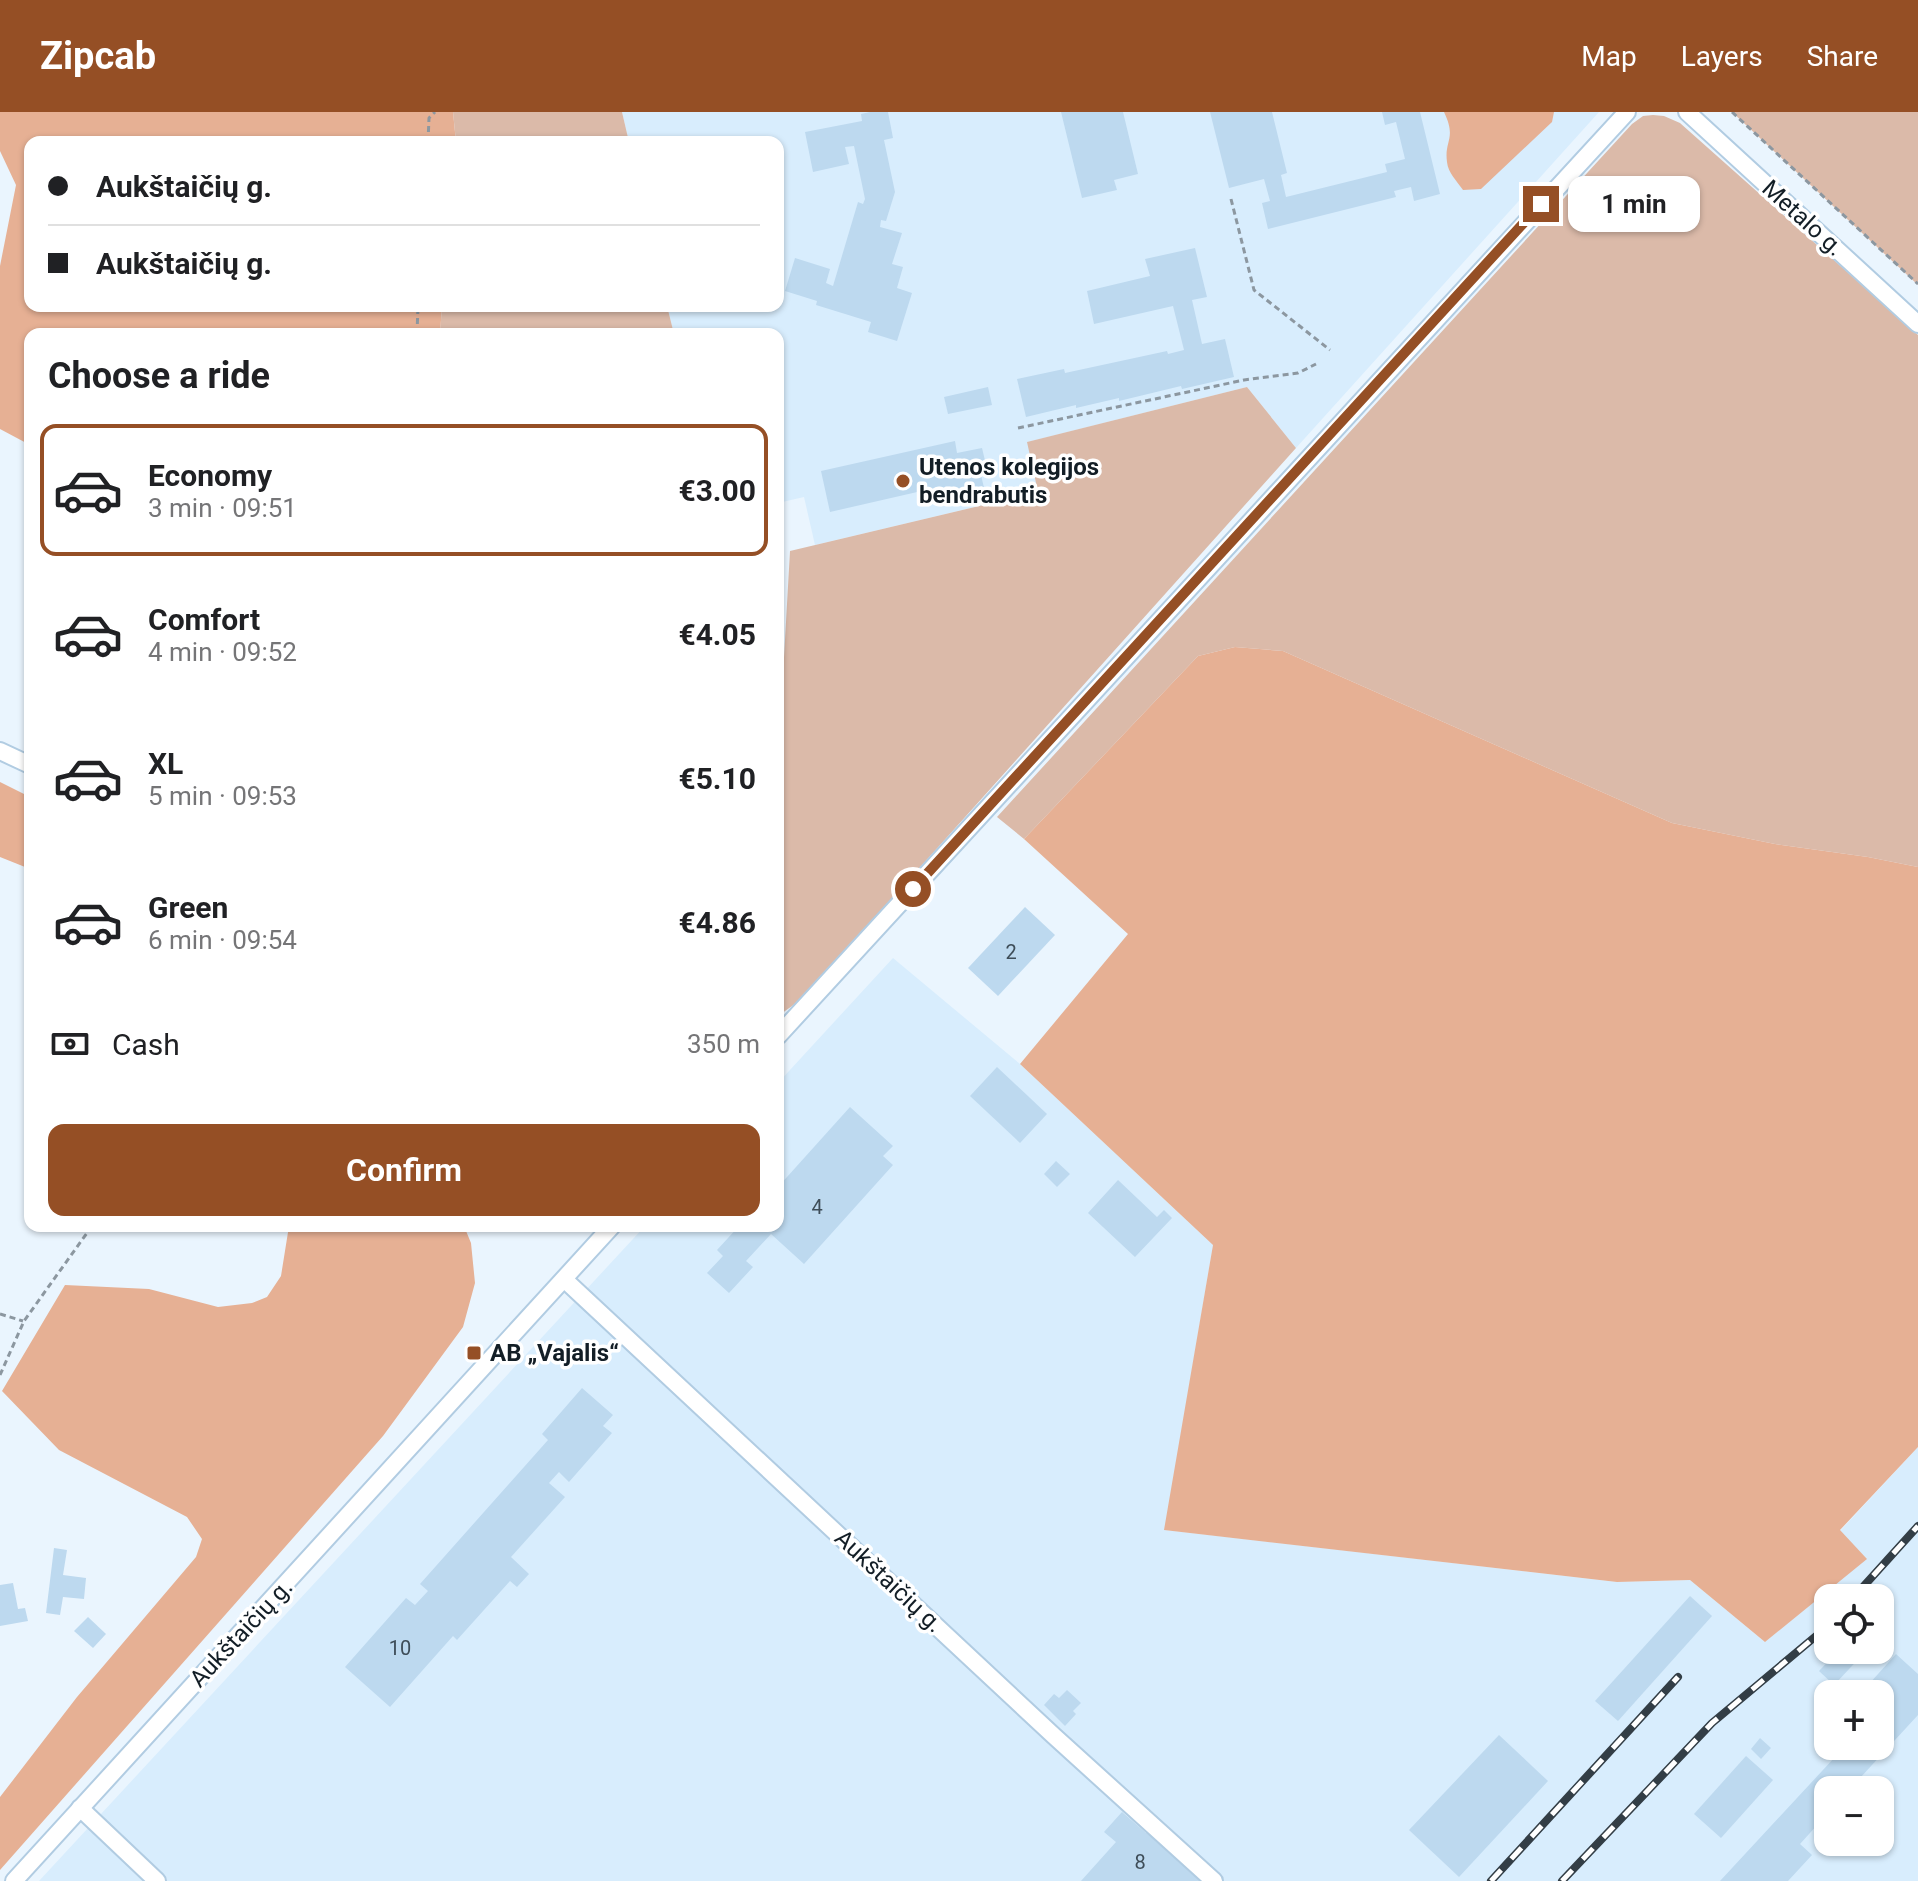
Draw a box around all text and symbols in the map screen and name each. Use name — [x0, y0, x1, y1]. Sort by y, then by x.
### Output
text: Zipcab — [40, 34, 156, 78]
text: Map — [1581, 40, 1637, 73]
text: Layers — [1681, 40, 1763, 73]
text: Share — [1807, 40, 1878, 73]
text: Aukštaičių g. — [96, 169, 272, 204]
street label: Metalo g. — [1757, 174, 1849, 262]
callout: 1 min — [1569, 176, 1701, 232]
route end — [1523, 186, 1559, 222]
text: 1 min — [1601, 189, 1667, 219]
text: Aukštaičių g. — [96, 246, 272, 281]
text: Choose a ride — [48, 355, 270, 397]
place label: Utenos kolegijos bendrabutis — [919, 453, 1099, 509]
icon: car — [52, 454, 124, 526]
text: Economy — [148, 458, 272, 493]
marker: Utenos kolegijos bendrabutis — [894, 472, 912, 490]
text: €3.00 — [678, 473, 756, 508]
text: 3 min · 09:51 — [148, 493, 297, 523]
icon: car — [52, 598, 124, 670]
text: Comfort — [148, 602, 260, 637]
text: €4.05 — [678, 617, 756, 652]
text: 4 min · 09:52 — [148, 637, 297, 667]
icon: car — [52, 742, 124, 814]
text: XL — [148, 746, 183, 781]
text: €5.10 — [678, 761, 756, 796]
text: 5 min · 09:53 — [148, 781, 297, 811]
route start — [895, 871, 931, 907]
icon: car — [52, 886, 124, 958]
text: Green — [148, 890, 228, 925]
text: €4.86 — [678, 905, 756, 940]
text: 6 min · 09:54 — [148, 925, 297, 955]
house number: 2 — [1005, 940, 1017, 964]
icon: cash — [48, 1022, 92, 1066]
text: Cash — [112, 1027, 180, 1062]
text: 350 m — [687, 1029, 760, 1059]
button: Confirm — [48, 1124, 760, 1216]
house number: 4 — [811, 1195, 823, 1219]
place label: AB „Vajalis“ — [490, 1339, 619, 1367]
marker: AB „Vajalis“ — [465, 1344, 483, 1362]
street label: Aukštaičių g. — [829, 1524, 949, 1638]
street label: Aukštaičių g. — [184, 1573, 298, 1693]
map controls — [1814, 1584, 1894, 1856]
button: locate — [1814, 1584, 1894, 1664]
house number: 10 — [389, 1636, 411, 1660]
button: + — [1814, 1680, 1894, 1760]
button: − — [1814, 1776, 1894, 1856]
house number: 8 — [1134, 1850, 1146, 1874]

